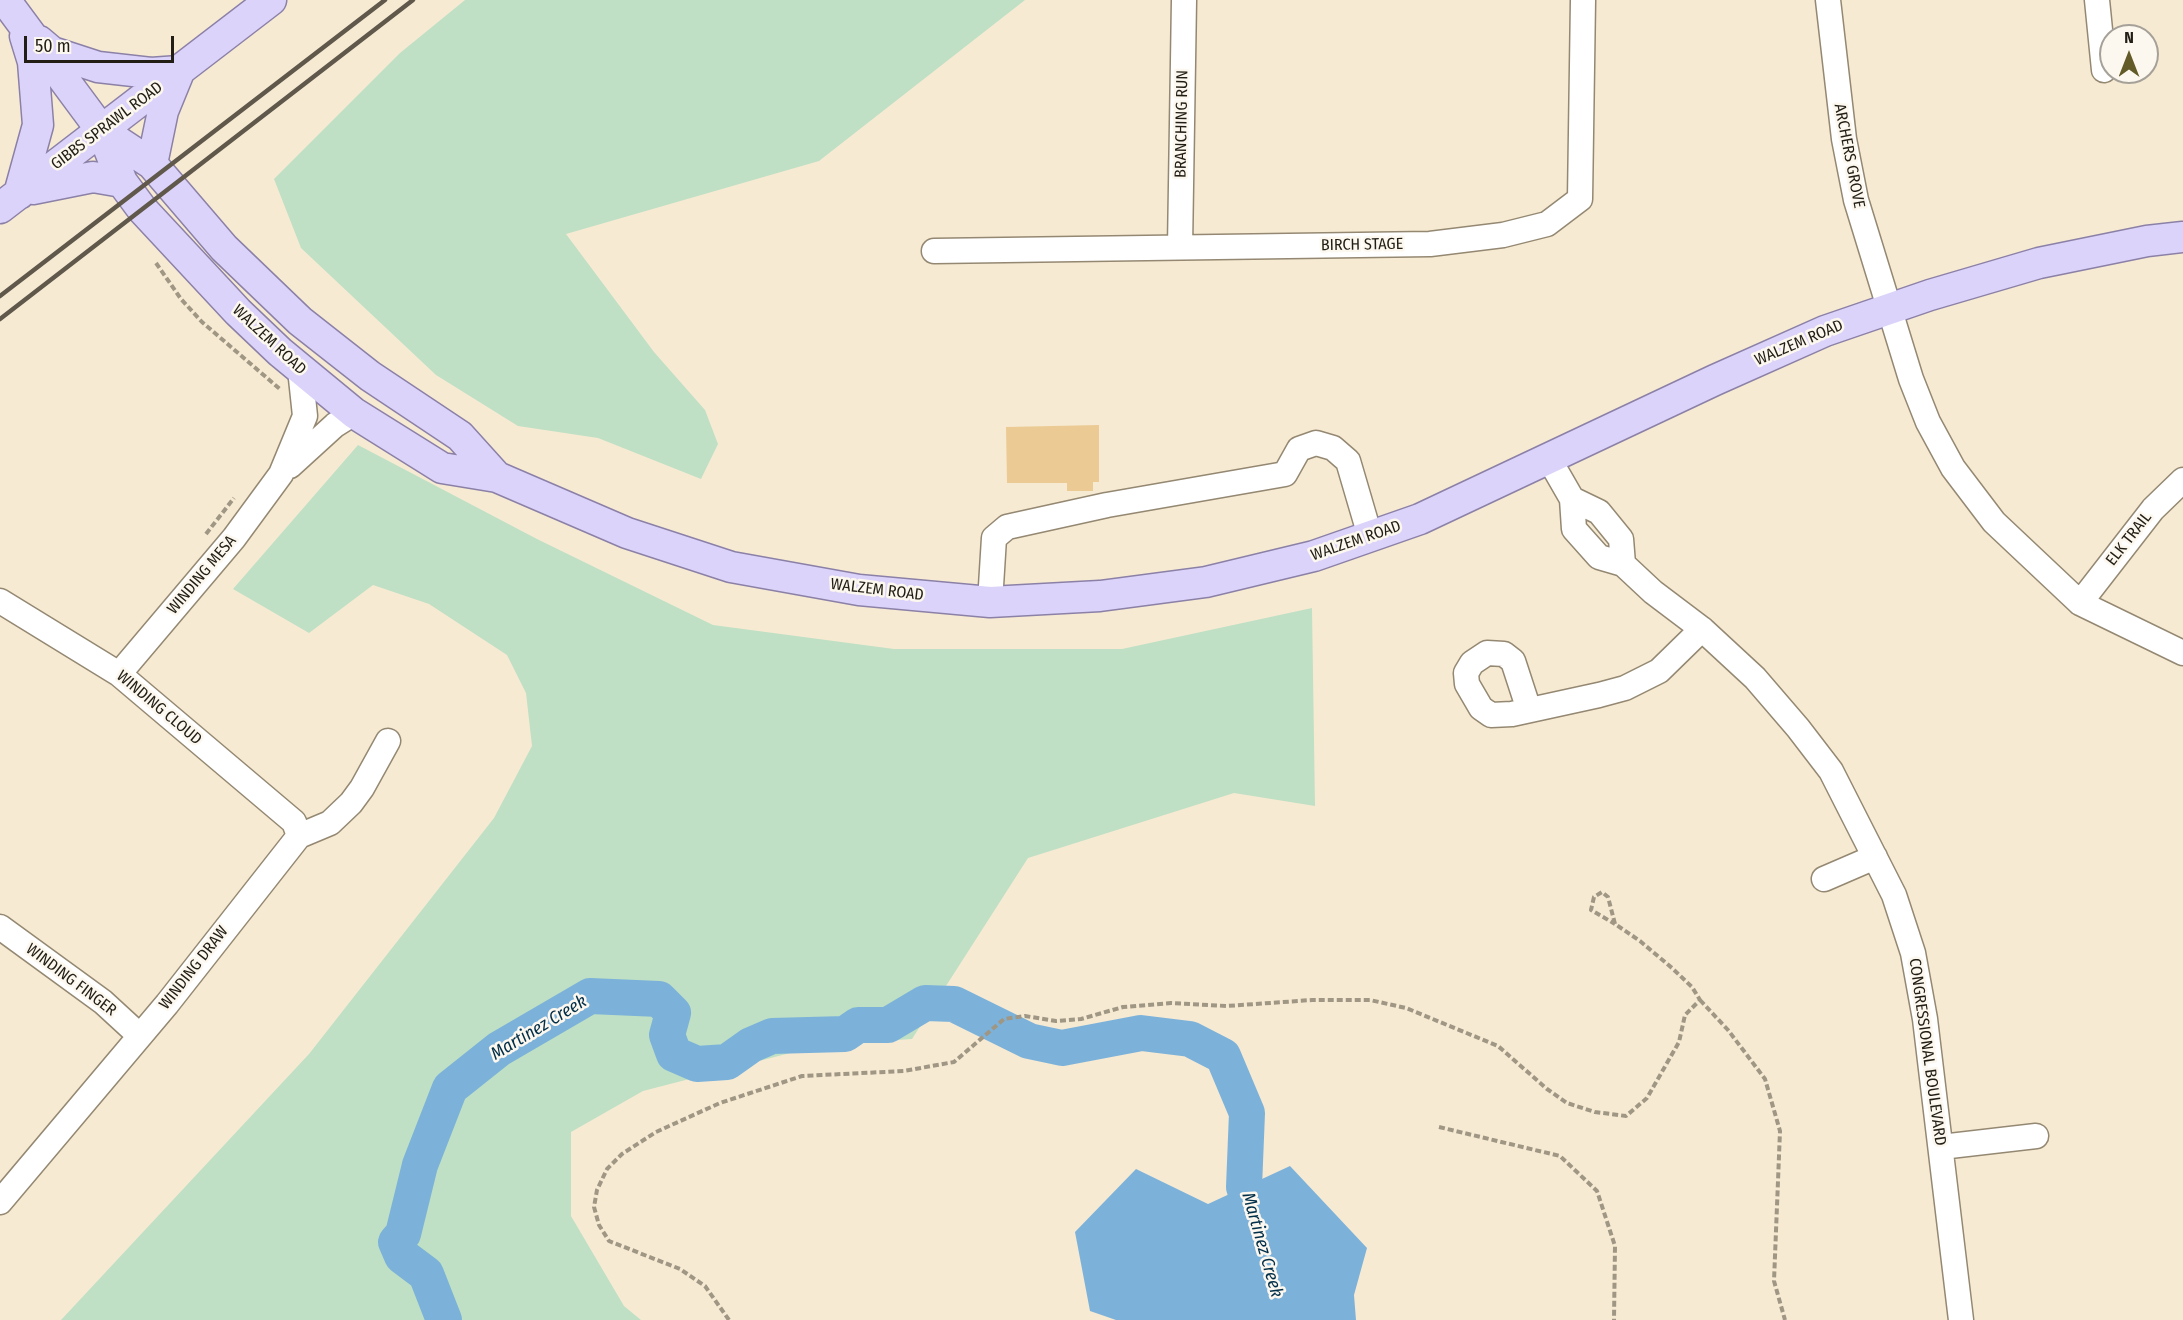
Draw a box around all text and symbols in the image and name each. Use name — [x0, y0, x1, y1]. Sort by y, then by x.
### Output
scale bar — [27, 24, 177, 62]
north arrow — [2099, 24, 2159, 84]
text: N — [2124, 28, 2134, 47]
text: 50 m — [35, 35, 71, 57]
street label: BRANCHING RUN — [1171, 70, 1193, 178]
street label: GIBBS SPRAWL ROAD — [47, 78, 167, 174]
street label: ARCHERS GROVE — [1829, 102, 1869, 210]
street label: BIRCH STAGE — [1321, 235, 1403, 255]
street label: WALZEM ROAD — [228, 301, 310, 379]
street label: WALZEM ROAD — [1752, 316, 1846, 370]
street label: ELK TRAIL — [2102, 508, 2156, 570]
street label: WALZEM ROAD — [1309, 517, 1403, 565]
street label: WINDING MESA — [163, 532, 241, 618]
street label: WALZEM ROAD — [829, 575, 925, 605]
street label: WINDING CLOUD — [113, 667, 205, 749]
street label: WINDING DRAW — [156, 923, 232, 1013]
street label: WINDING FINGER — [22, 940, 120, 1020]
street label: CONGRESSIONAL BOULEVARD — [1904, 957, 1950, 1147]
water label: Martinez Creek — [487, 991, 591, 1065]
water label: Martinez Creek — [1237, 1190, 1287, 1300]

